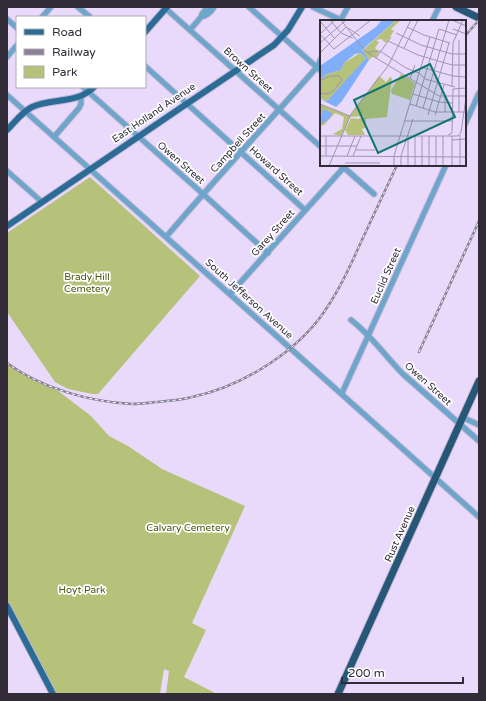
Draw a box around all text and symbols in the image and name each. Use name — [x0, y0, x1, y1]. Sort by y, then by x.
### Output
legend — [16, 16, 146, 88]
inset map — [320, 20, 466, 166]
text: Road — [52, 25, 82, 39]
text: Railway — [52, 45, 96, 59]
street label: Brown Street — [221, 45, 275, 95]
text: Park — [52, 65, 78, 79]
street label: East Holland Avenue — [110, 80, 198, 145]
street label: Campbell Street — [208, 111, 268, 175]
street label: Owen Street — [155, 139, 207, 187]
street label: Howard Street — [247, 144, 305, 198]
street label: Garey Street — [249, 207, 297, 259]
street label: Euclid Street — [368, 246, 404, 306]
street label: South Jefferson Avenue — [203, 257, 295, 342]
park label: Brady Hill Cemetery — [64, 271, 111, 295]
street label: Owen Street — [402, 360, 454, 408]
street label: Rust Avenue — [382, 504, 418, 564]
park label: Calvary Cemetery — [146, 522, 230, 534]
park label: Hoyt Park — [59, 584, 106, 596]
scale bar — [342, 659, 463, 685]
text: 200 m — [348, 666, 385, 680]

